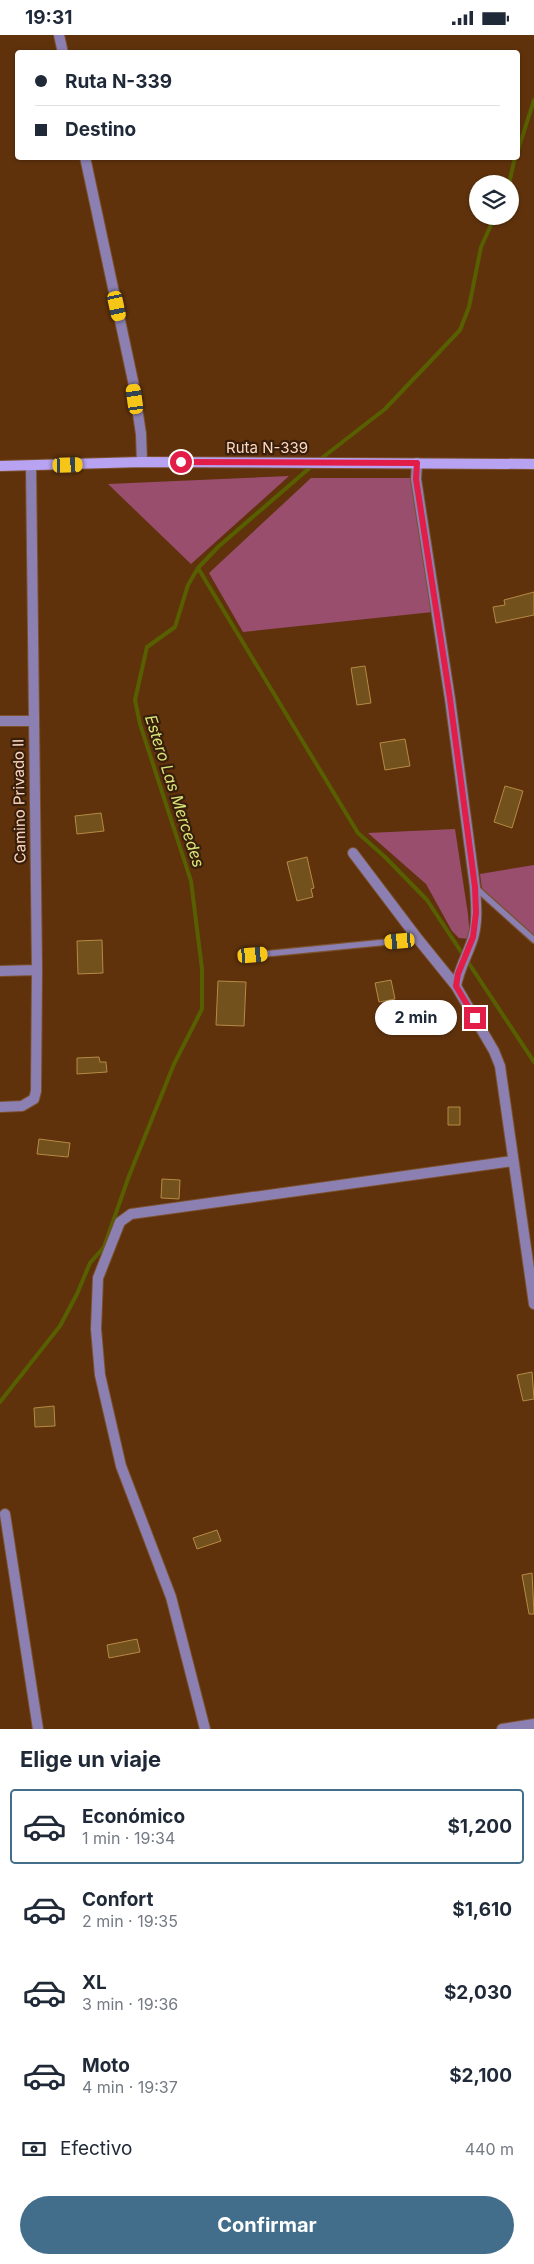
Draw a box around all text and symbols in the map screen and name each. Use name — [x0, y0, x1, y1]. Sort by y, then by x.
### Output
text: 19:31 — [25, 6, 72, 29]
text: Ruta N-339 — [65, 70, 172, 93]
text: Destino — [65, 118, 136, 141]
map controls — [469, 175, 519, 225]
button: layers — [469, 175, 519, 225]
car — [106, 290, 127, 322]
car — [125, 383, 144, 415]
street label: Ruta N-339 — [226, 438, 308, 457]
route start — [170, 451, 192, 473]
car — [52, 457, 83, 473]
water label: Estero Las Mercedes — [141, 712, 209, 870]
street label: Camino Privado II — [8, 739, 30, 863]
car — [384, 932, 415, 950]
car — [237, 946, 268, 964]
callout: 2 min — [375, 1001, 458, 1035]
text: 2 min — [395, 1007, 437, 1027]
route end — [464, 1007, 486, 1029]
text: Elige un viaje — [20, 1746, 161, 1772]
icon: car — [22, 1804, 67, 1849]
text: Económico — [82, 1805, 185, 1828]
text: $1,200 — [447, 1815, 512, 1838]
text: 1 min · 19:34 — [82, 1828, 175, 1848]
icon: car — [22, 1887, 67, 1932]
text: Confort — [82, 1888, 153, 1911]
text: $1,610 — [452, 1898, 512, 1921]
text: 2 min · 19:35 — [82, 1911, 178, 1931]
icon: car — [22, 1970, 67, 2015]
text: XL — [82, 1971, 107, 1994]
text: $2,030 — [444, 1981, 512, 2004]
text: 3 min · 19:36 — [82, 1994, 178, 2014]
icon: car — [22, 2053, 67, 2098]
text: Moto — [82, 2054, 130, 2077]
text: $2,100 — [449, 2064, 512, 2087]
text: 4 min · 19:37 — [82, 2077, 178, 2097]
icon: cash — [20, 2135, 48, 2163]
text: Efectivo — [60, 2137, 132, 2160]
text: 440 m — [465, 2139, 514, 2159]
button: Confirmar — [20, 2196, 514, 2254]

